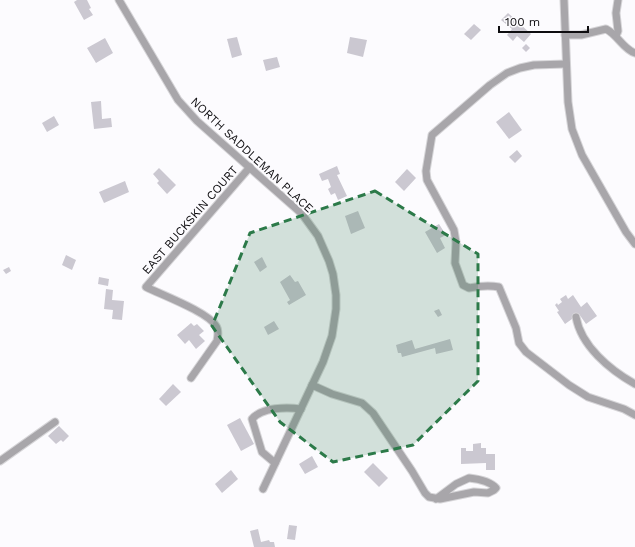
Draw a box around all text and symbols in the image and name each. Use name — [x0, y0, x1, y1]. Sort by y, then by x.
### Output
scale bar — [499, 8, 588, 34]
text: 100 m — [505, 15, 540, 29]
street label: NORTH SADDLEMAN PLACE — [188, 94, 316, 216]
street label: EAST BUCKSKIN COURT — [139, 163, 241, 277]

